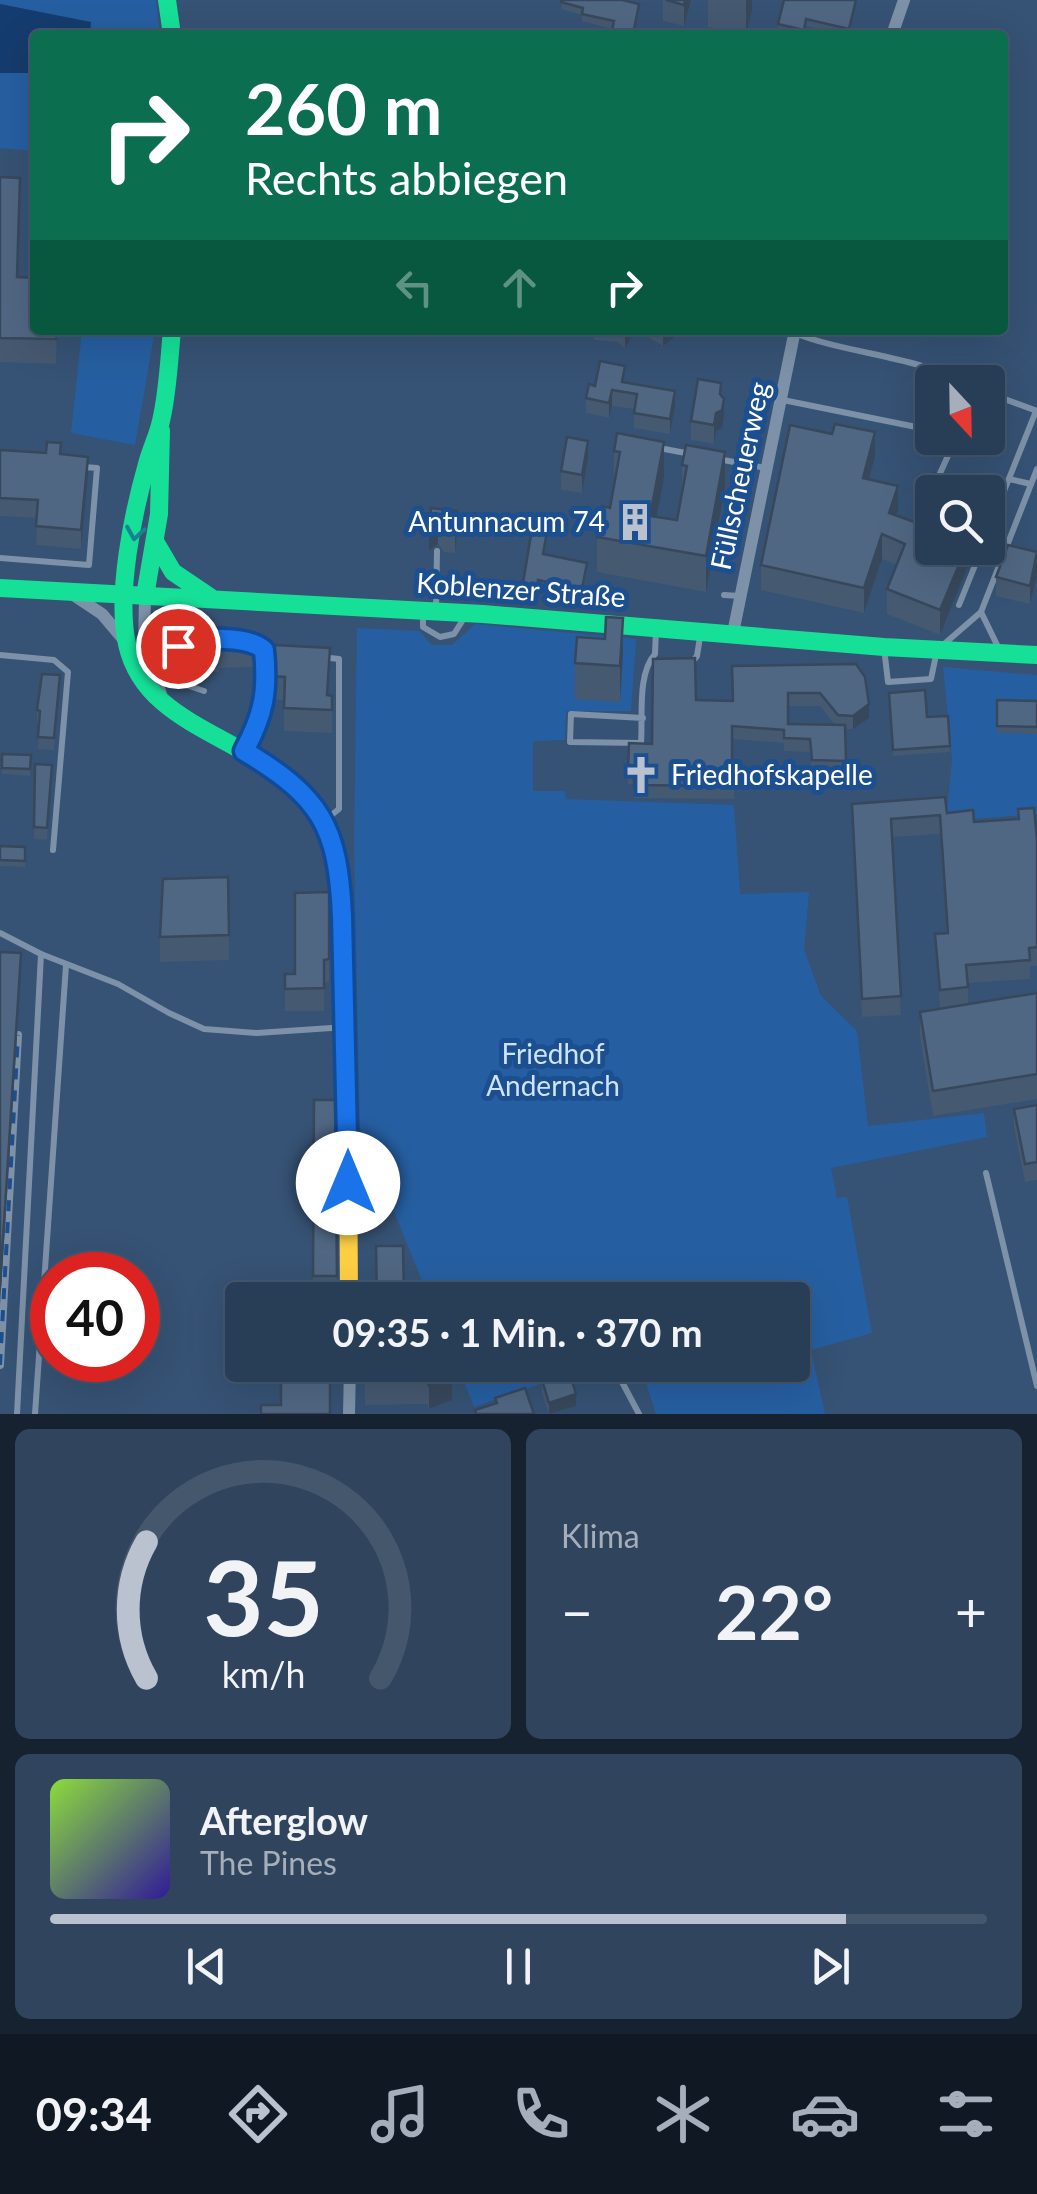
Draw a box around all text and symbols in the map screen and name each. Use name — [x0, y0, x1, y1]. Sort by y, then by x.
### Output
text: 260 m — [245, 66, 442, 150]
icon: right — [80, 70, 210, 200]
text: Rechts abbiegen — [245, 151, 568, 205]
icon: left — [387, 260, 442, 315]
icon: ahead — [492, 260, 547, 315]
icon: right — [597, 260, 652, 315]
north arrow — [915, 365, 1005, 455]
map controls — [915, 365, 1005, 565]
street label: Füllscheuerweg — [703, 379, 776, 573]
button: search — [915, 475, 1005, 565]
building icon: Antunnacum 74 — [614, 501, 656, 543]
place label: Antunnacum 74 — [408, 504, 605, 538]
one-way arrow — [125, 525, 146, 542]
street label: Koblenzer Straße — [415, 565, 627, 613]
pin — [136, 604, 221, 689]
icon: arrive — [151, 619, 206, 674]
church icon: Friedhofskapelle — [620, 754, 662, 796]
place label: Friedhofskapelle — [671, 757, 873, 791]
park label: Friedhof Andernach — [486, 1036, 620, 1102]
position arrow — [296, 1131, 400, 1235]
speed limit sign: 40 — [30, 1252, 160, 1382]
text: 09:35 · 1 Min. · 370 m — [333, 1309, 702, 1355]
text: Klima — [561, 1516, 640, 1555]
text: 35 — [203, 1533, 323, 1658]
text: 22° — [715, 1566, 833, 1656]
text: − — [561, 1578, 593, 1644]
text: + — [955, 1578, 987, 1644]
text: km/h — [221, 1653, 305, 1696]
text: Afterglow — [200, 1797, 368, 1843]
text: The Pines — [200, 1843, 337, 1882]
icon: previous — [179, 1939, 234, 1994]
icon: pause — [491, 1939, 546, 1994]
icon: next — [803, 1939, 858, 1994]
icon: directions — [223, 2079, 293, 2149]
icon: music — [365, 2079, 435, 2149]
icon: phone — [506, 2079, 576, 2149]
icon: climate — [648, 2079, 718, 2149]
icon: car — [790, 2079, 860, 2149]
icon: filters — [931, 2079, 1001, 2149]
text: 09:34 — [36, 2087, 152, 2141]

